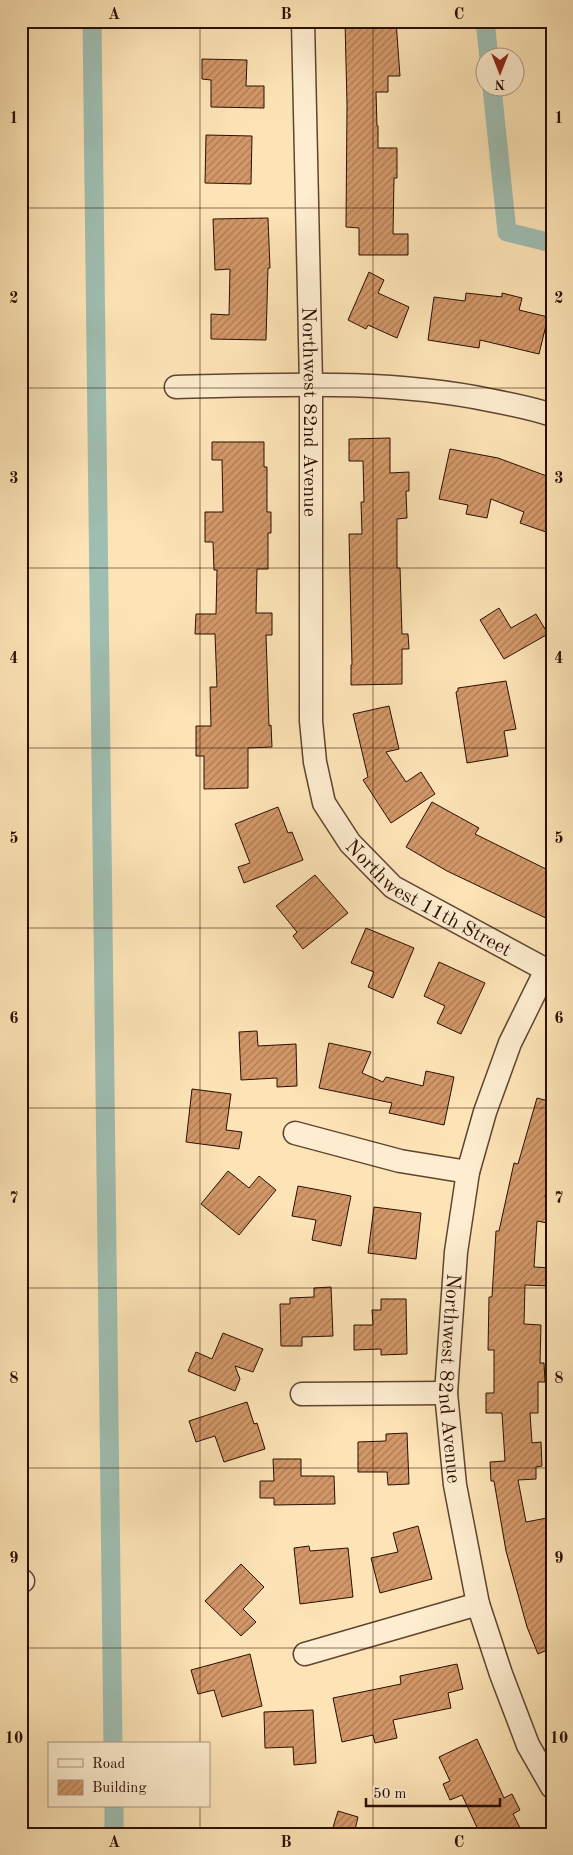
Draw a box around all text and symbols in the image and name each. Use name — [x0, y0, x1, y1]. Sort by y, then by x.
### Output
text: A — [108, 7, 120, 23]
text: B — [280, 7, 292, 23]
text: C — [454, 7, 464, 23]
north arrow — [476, 48, 526, 98]
text: N — [494, 77, 505, 91]
text: 1 — [9, 111, 19, 127]
text: 1 — [554, 111, 564, 127]
text: 2 — [9, 291, 19, 307]
text: 2 — [554, 291, 564, 307]
street label: Northwest 82nd Avenue — [297, 307, 319, 517]
text: 3 — [9, 471, 19, 487]
text: 3 — [554, 471, 564, 487]
text: 4 — [9, 651, 19, 667]
text: 4 — [554, 651, 564, 667]
text: 5 — [9, 831, 19, 847]
text: 5 — [554, 831, 564, 847]
street label: Northwest 11th Street — [341, 837, 514, 961]
text: 6 — [9, 1011, 19, 1027]
text: 6 — [554, 1011, 564, 1027]
text: 7 — [9, 1191, 19, 1207]
text: 7 — [554, 1191, 564, 1207]
street label: Northwest 82nd Avenue — [434, 1273, 463, 1484]
text: 8 — [9, 1371, 19, 1387]
text: 8 — [554, 1371, 564, 1387]
text: 9 — [9, 1551, 19, 1567]
text: 9 — [554, 1551, 564, 1567]
text: 10 — [5, 1731, 23, 1747]
text: 10 — [550, 1731, 568, 1747]
legend — [48, 1742, 210, 1808]
text: Road — [92, 1757, 126, 1772]
scale bar — [366, 1775, 499, 1807]
text: Building — [92, 1781, 147, 1796]
text: 50 m — [373, 1787, 407, 1802]
text: A — [108, 1835, 120, 1851]
text: B — [280, 1835, 292, 1851]
text: C — [454, 1835, 464, 1851]

